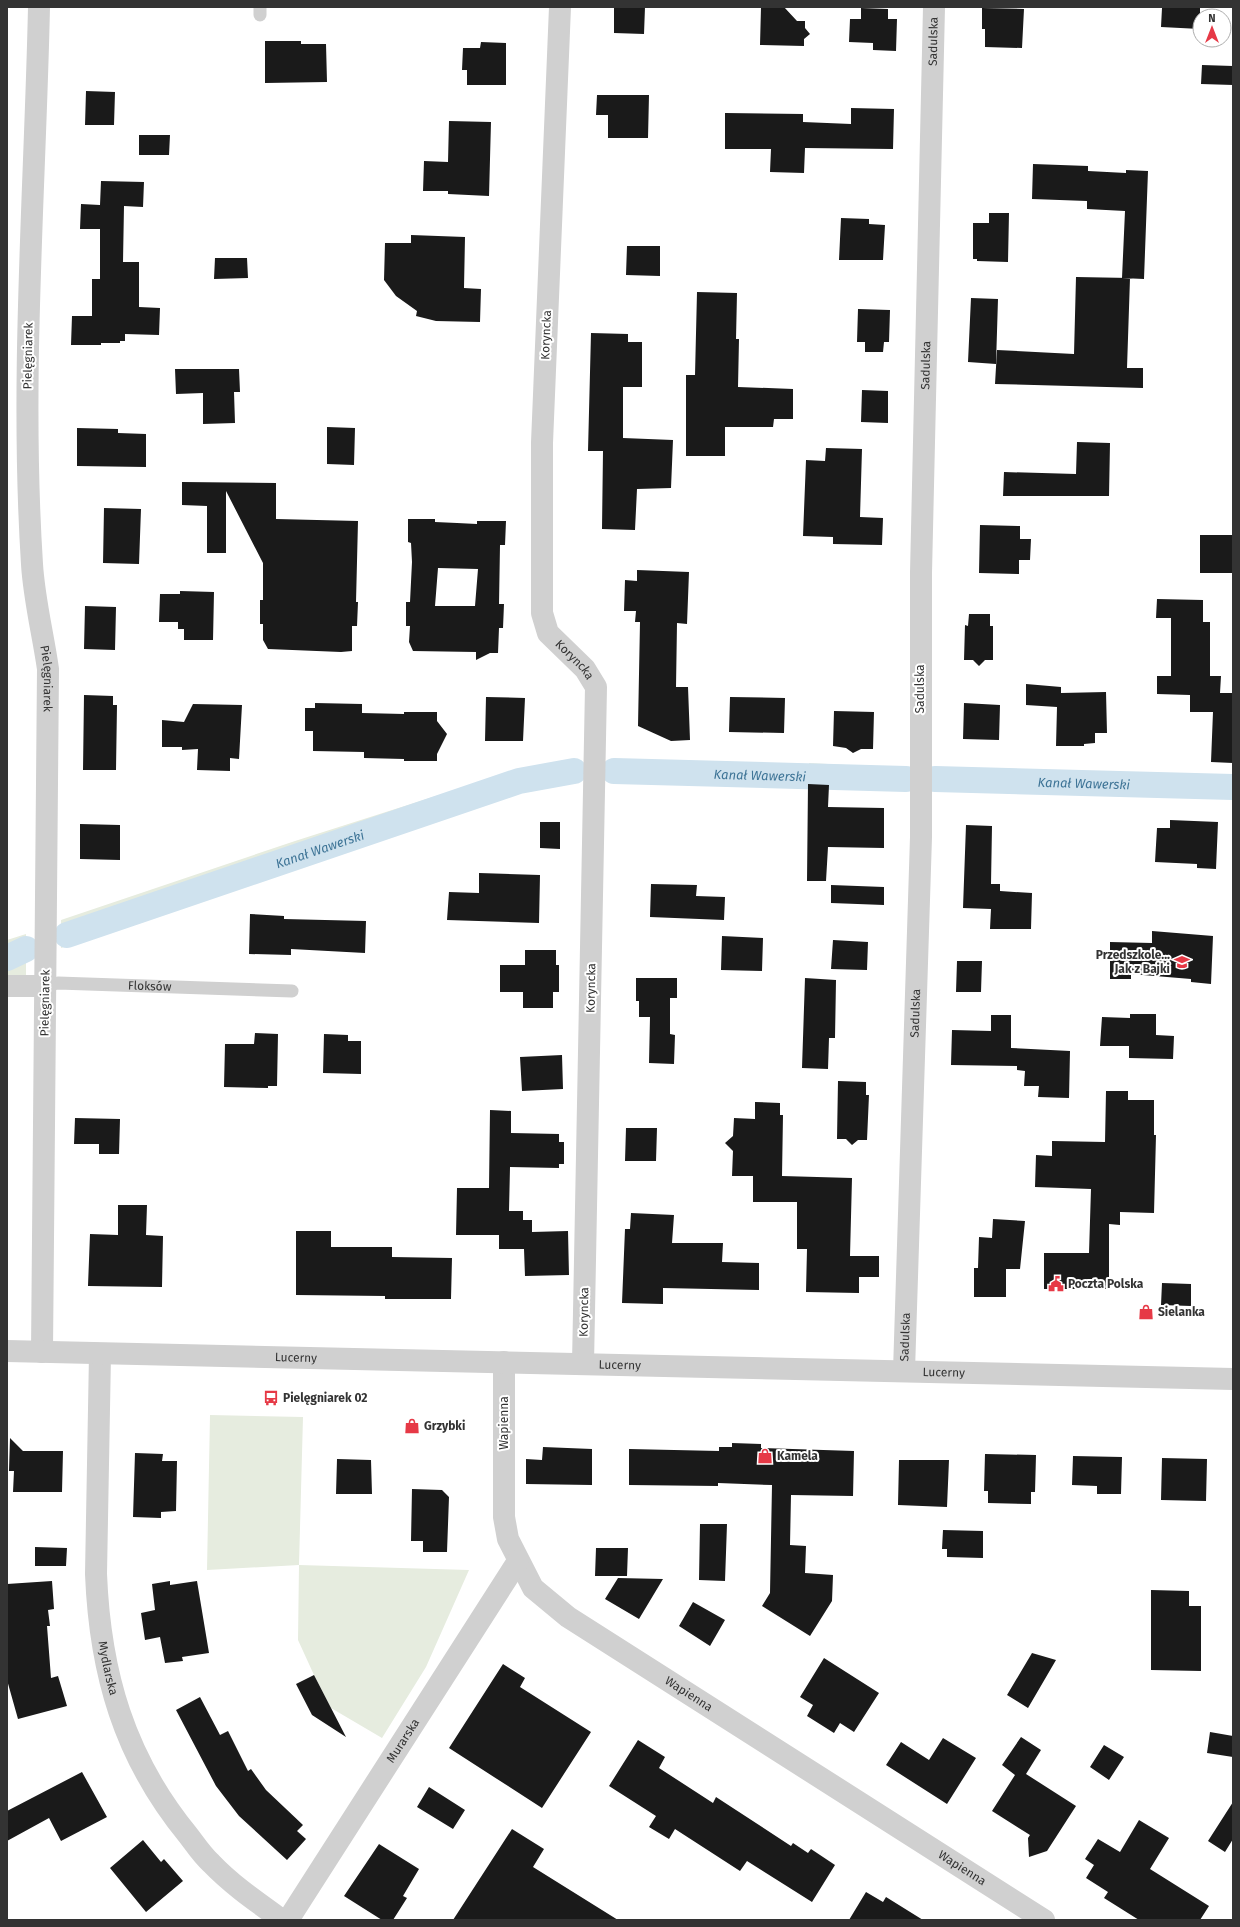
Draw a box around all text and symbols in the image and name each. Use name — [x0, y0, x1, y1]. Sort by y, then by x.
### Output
north arrow — [1192, 8, 1232, 48]
text: N — [1208, 12, 1216, 25]
street label: Sadulska — [926, 17, 941, 66]
street label: Koryncka — [538, 310, 554, 360]
street label: Pielęgniarek — [20, 322, 36, 390]
street label: Sadulska — [918, 341, 933, 390]
street label: Koryncka — [552, 637, 597, 682]
street label: Pielęgniarek — [37, 644, 55, 713]
street label: Sadulska — [913, 665, 927, 713]
water label: Kanał Wawerski — [714, 766, 807, 784]
water label: Kanał Wawerski — [1038, 774, 1131, 792]
water label: Kanał Wawerski — [274, 827, 366, 871]
place label: Przedszkole... Jak z Bajki — [1096, 948, 1170, 976]
school or university icon: Przedszkole... Jak z Bajki — [1173, 953, 1191, 971]
street label: Koryncka — [584, 963, 598, 1013]
street label: Pielęgniarek — [37, 969, 53, 1037]
street label: Floksów — [128, 978, 172, 994]
street label: Sadulska — [908, 989, 923, 1038]
public building icon: Poczta Polska — [1047, 1275, 1065, 1293]
place label: Poczta Polska — [1068, 1277, 1144, 1291]
street label: Koryncka — [577, 1287, 591, 1337]
shop icon: Sielanka — [1137, 1303, 1155, 1321]
place label: Sielanka — [1158, 1305, 1205, 1319]
street label: Sadulska — [897, 1312, 913, 1362]
street label: Lucerny — [275, 1350, 317, 1365]
street label: Lucerny — [599, 1358, 641, 1372]
street label: Lucerny — [922, 1365, 965, 1380]
bus stop icon: Pielęgniarek 02 — [262, 1389, 280, 1407]
place label: Pielęgniarek 02 — [283, 1391, 367, 1405]
street label: Wapienna — [497, 1396, 511, 1450]
shop icon: Grzybki — [403, 1417, 421, 1435]
place label: Grzybki — [424, 1419, 465, 1433]
shop icon: Kamela — [756, 1447, 774, 1465]
place label: Kamela — [777, 1449, 818, 1463]
street label: Mydlarska — [95, 1640, 121, 1697]
street label: Wapienna — [662, 1674, 715, 1714]
street label: Murarska — [384, 1716, 422, 1765]
street label: Wapienna — [936, 1848, 989, 1888]

